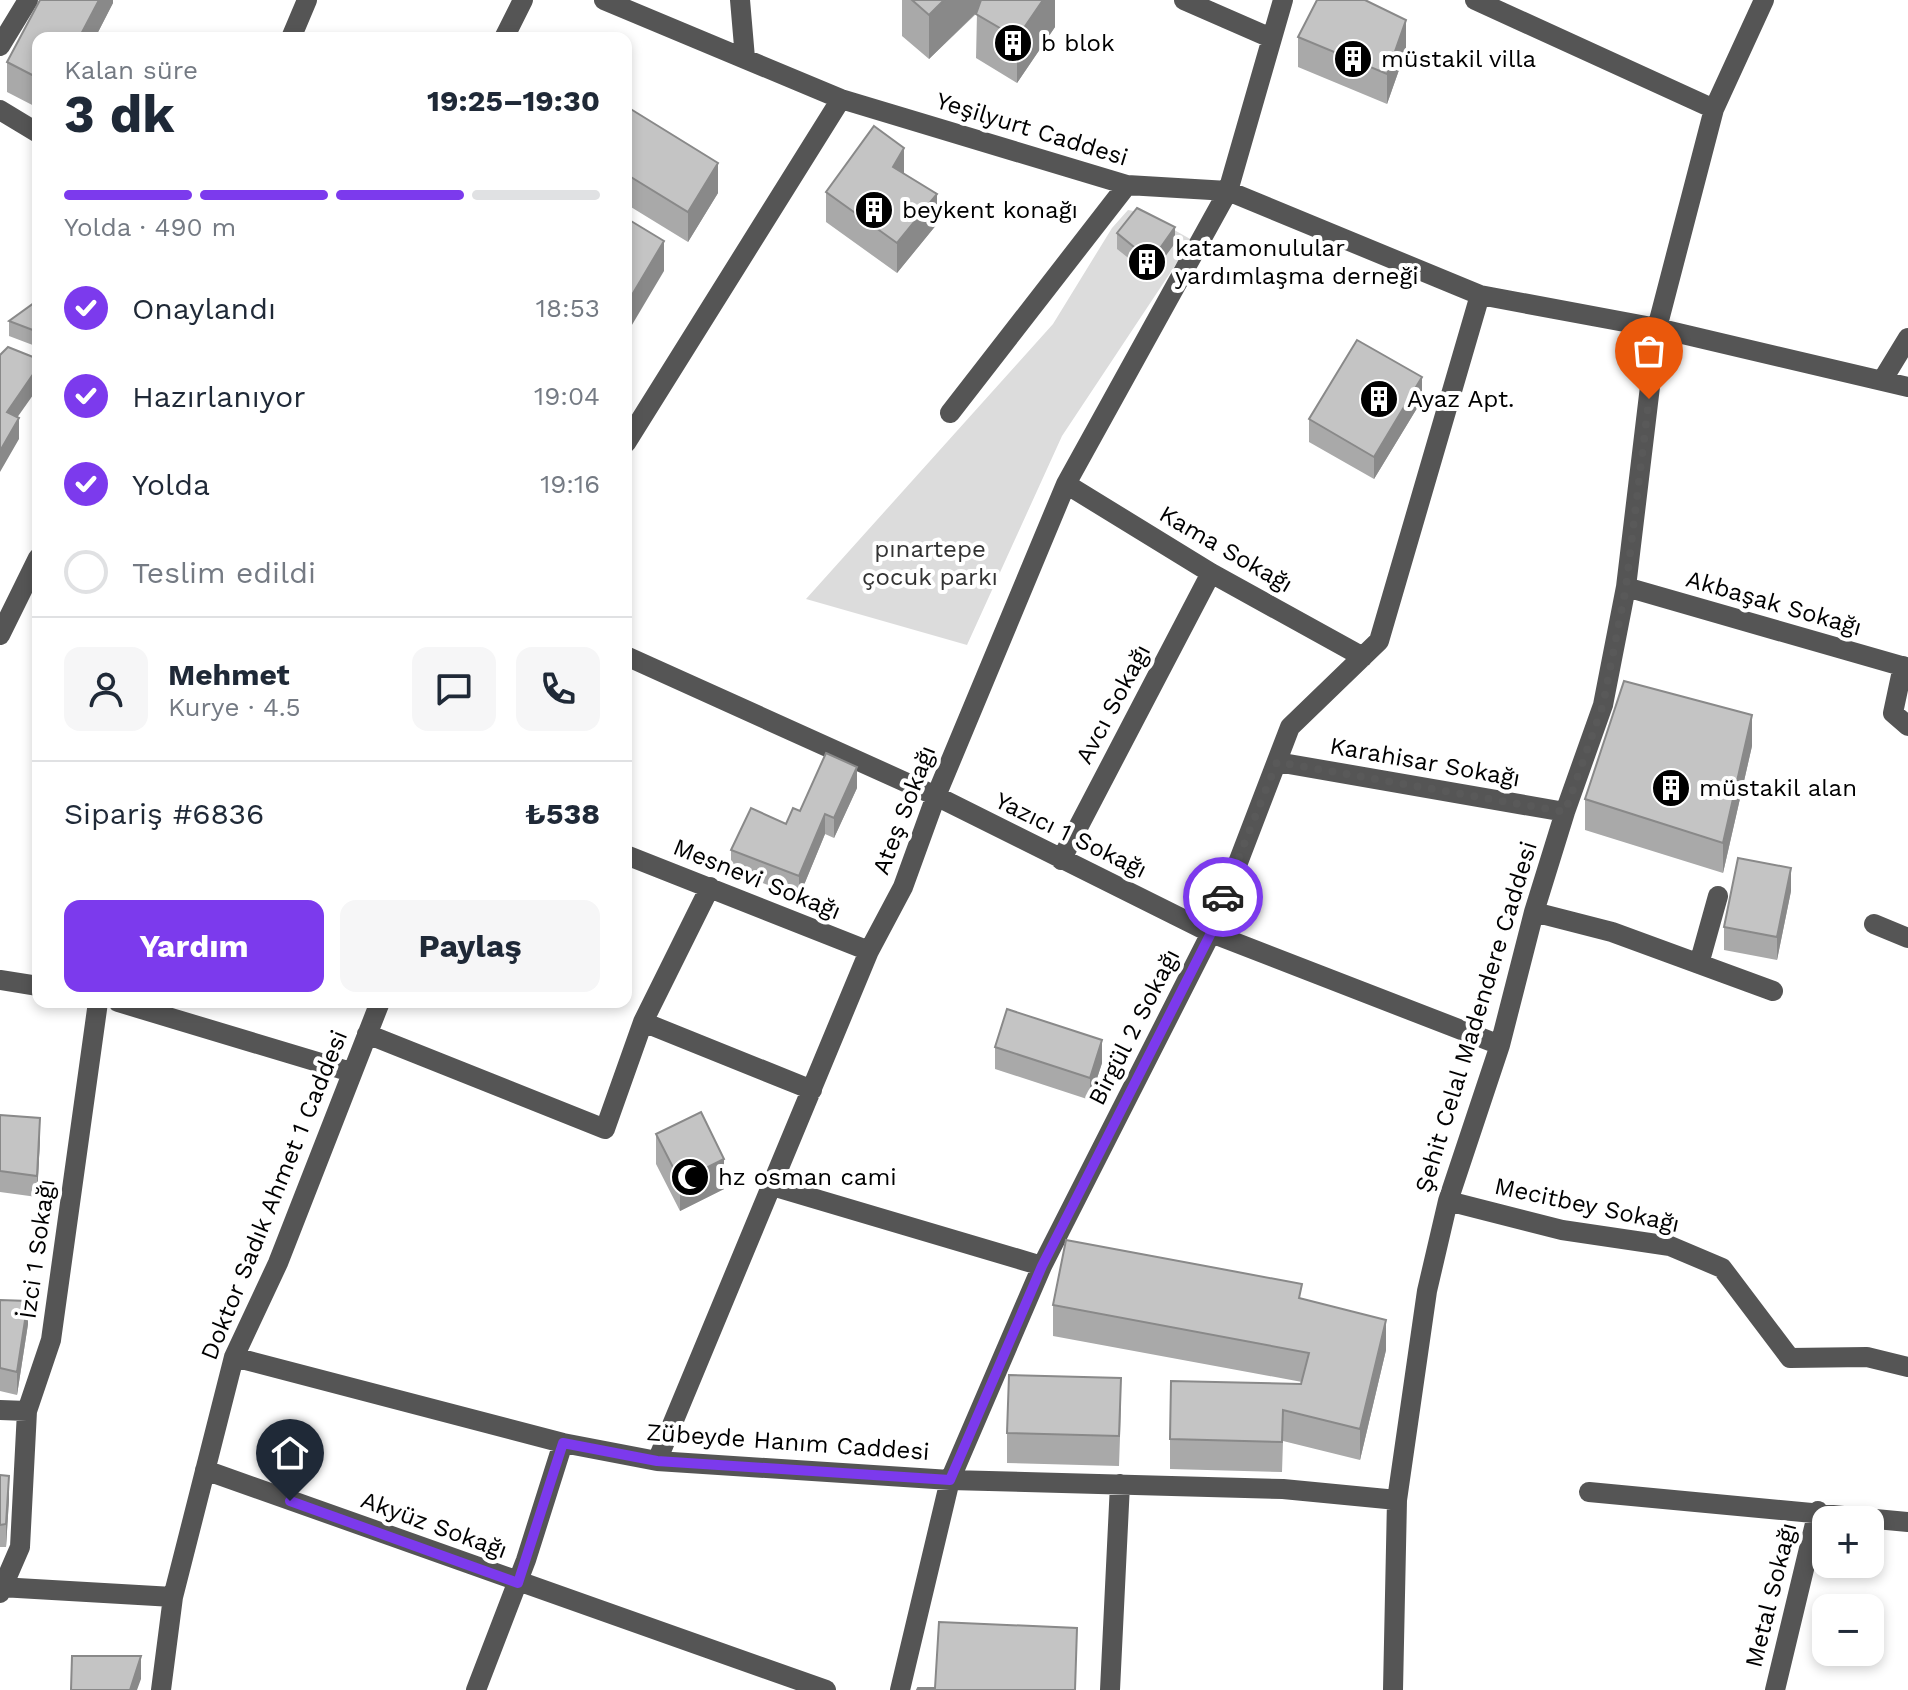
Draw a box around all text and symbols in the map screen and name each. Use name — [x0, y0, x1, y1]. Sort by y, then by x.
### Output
building icon: b blok — [992, 22, 1034, 64]
place label: b blok — [1041, 29, 1115, 57]
building icon: müstakil villa — [1332, 38, 1374, 80]
place label: müstakil villa — [1381, 45, 1536, 73]
text: Kalan süre — [64, 55, 198, 85]
text: 19:25–19:30 — [427, 83, 600, 118]
text: 3 dk — [64, 84, 175, 145]
street label: Yeşilyurt Caddesi — [933, 86, 1131, 172]
building icon: beykent konağı — [853, 189, 895, 231]
place label: beykent konağı — [902, 196, 1078, 224]
text: Yolda · 490 m — [64, 212, 236, 242]
place label: katamonulular yardımlaşma derneği — [1175, 234, 1419, 290]
building icon: katamonulular yardımlaşma derneği — [1126, 241, 1168, 283]
icon: check — [64, 286, 108, 330]
text: Onaylandı — [132, 291, 276, 326]
text: 18:53 — [536, 293, 600, 323]
pin — [1615, 317, 1683, 399]
icon: bag — [1627, 329, 1671, 373]
icon: check — [64, 374, 108, 418]
building icon: Ayaz Apt. — [1358, 378, 1400, 420]
text: Hazırlanıyor — [132, 379, 306, 414]
text: 19:04 — [534, 381, 600, 411]
place label: Ayaz Apt. — [1407, 385, 1515, 413]
icon: check — [64, 462, 108, 506]
text: Yolda — [132, 467, 210, 502]
text: 19:16 — [540, 469, 600, 499]
street label: Kama Sokağı — [1154, 500, 1298, 598]
park label: pınartepe çocuk parkı — [862, 535, 998, 591]
text: Teslim edildi — [132, 555, 316, 590]
street label: Akbaşak Sokağı — [1683, 565, 1865, 641]
street label: Avcı Sokağı — [1070, 639, 1156, 769]
button: person — [64, 647, 148, 731]
button: chat — [412, 647, 496, 731]
button: phone — [516, 647, 600, 731]
text: Mehmet — [168, 657, 290, 692]
text: Kurye · 4.5 — [168, 692, 301, 722]
street label: Karahisar Sokağı — [1328, 731, 1522, 793]
street label: Ateş Sokağı — [867, 742, 941, 878]
building icon: müstakil alan — [1650, 767, 1692, 809]
place label: müstakil alan — [1699, 774, 1857, 802]
street label: Yazıcı 1 Sokağı — [991, 786, 1151, 884]
text: Sipariş #6836 — [64, 796, 264, 831]
text: ₺538 — [525, 796, 600, 831]
street label: Mesnevi Sokağı — [669, 833, 845, 925]
street label: Şehit Celal Madendere Caddesi — [1409, 838, 1543, 1196]
courier — [1183, 857, 1263, 937]
icon: car — [1201, 875, 1245, 919]
button: Yardım — [64, 900, 324, 992]
button: Paylaş — [340, 900, 600, 992]
street label: Birgül 2 Sokağı — [1083, 944, 1185, 1110]
street label: Doktor Sadık Ahmet 1 Caddesi — [195, 1026, 353, 1364]
mosque icon: hz osman cami — [669, 1156, 711, 1198]
place label: hz osman cami — [718, 1163, 897, 1191]
street label: Mecitbey Sokağı — [1492, 1172, 1682, 1238]
street label: İzci 1 Sokağı — [13, 1177, 61, 1321]
street label: Zübeyde Hanım Caddesi — [646, 1418, 930, 1466]
pin — [256, 1419, 324, 1501]
icon: home — [268, 1431, 312, 1475]
street label: Akyüz Sokağı — [357, 1486, 511, 1564]
map controls — [1812, 1506, 1884, 1666]
button: + — [1812, 1506, 1884, 1578]
street label: Metal Sokağı — [1740, 1520, 1802, 1670]
button: − — [1812, 1594, 1884, 1666]

